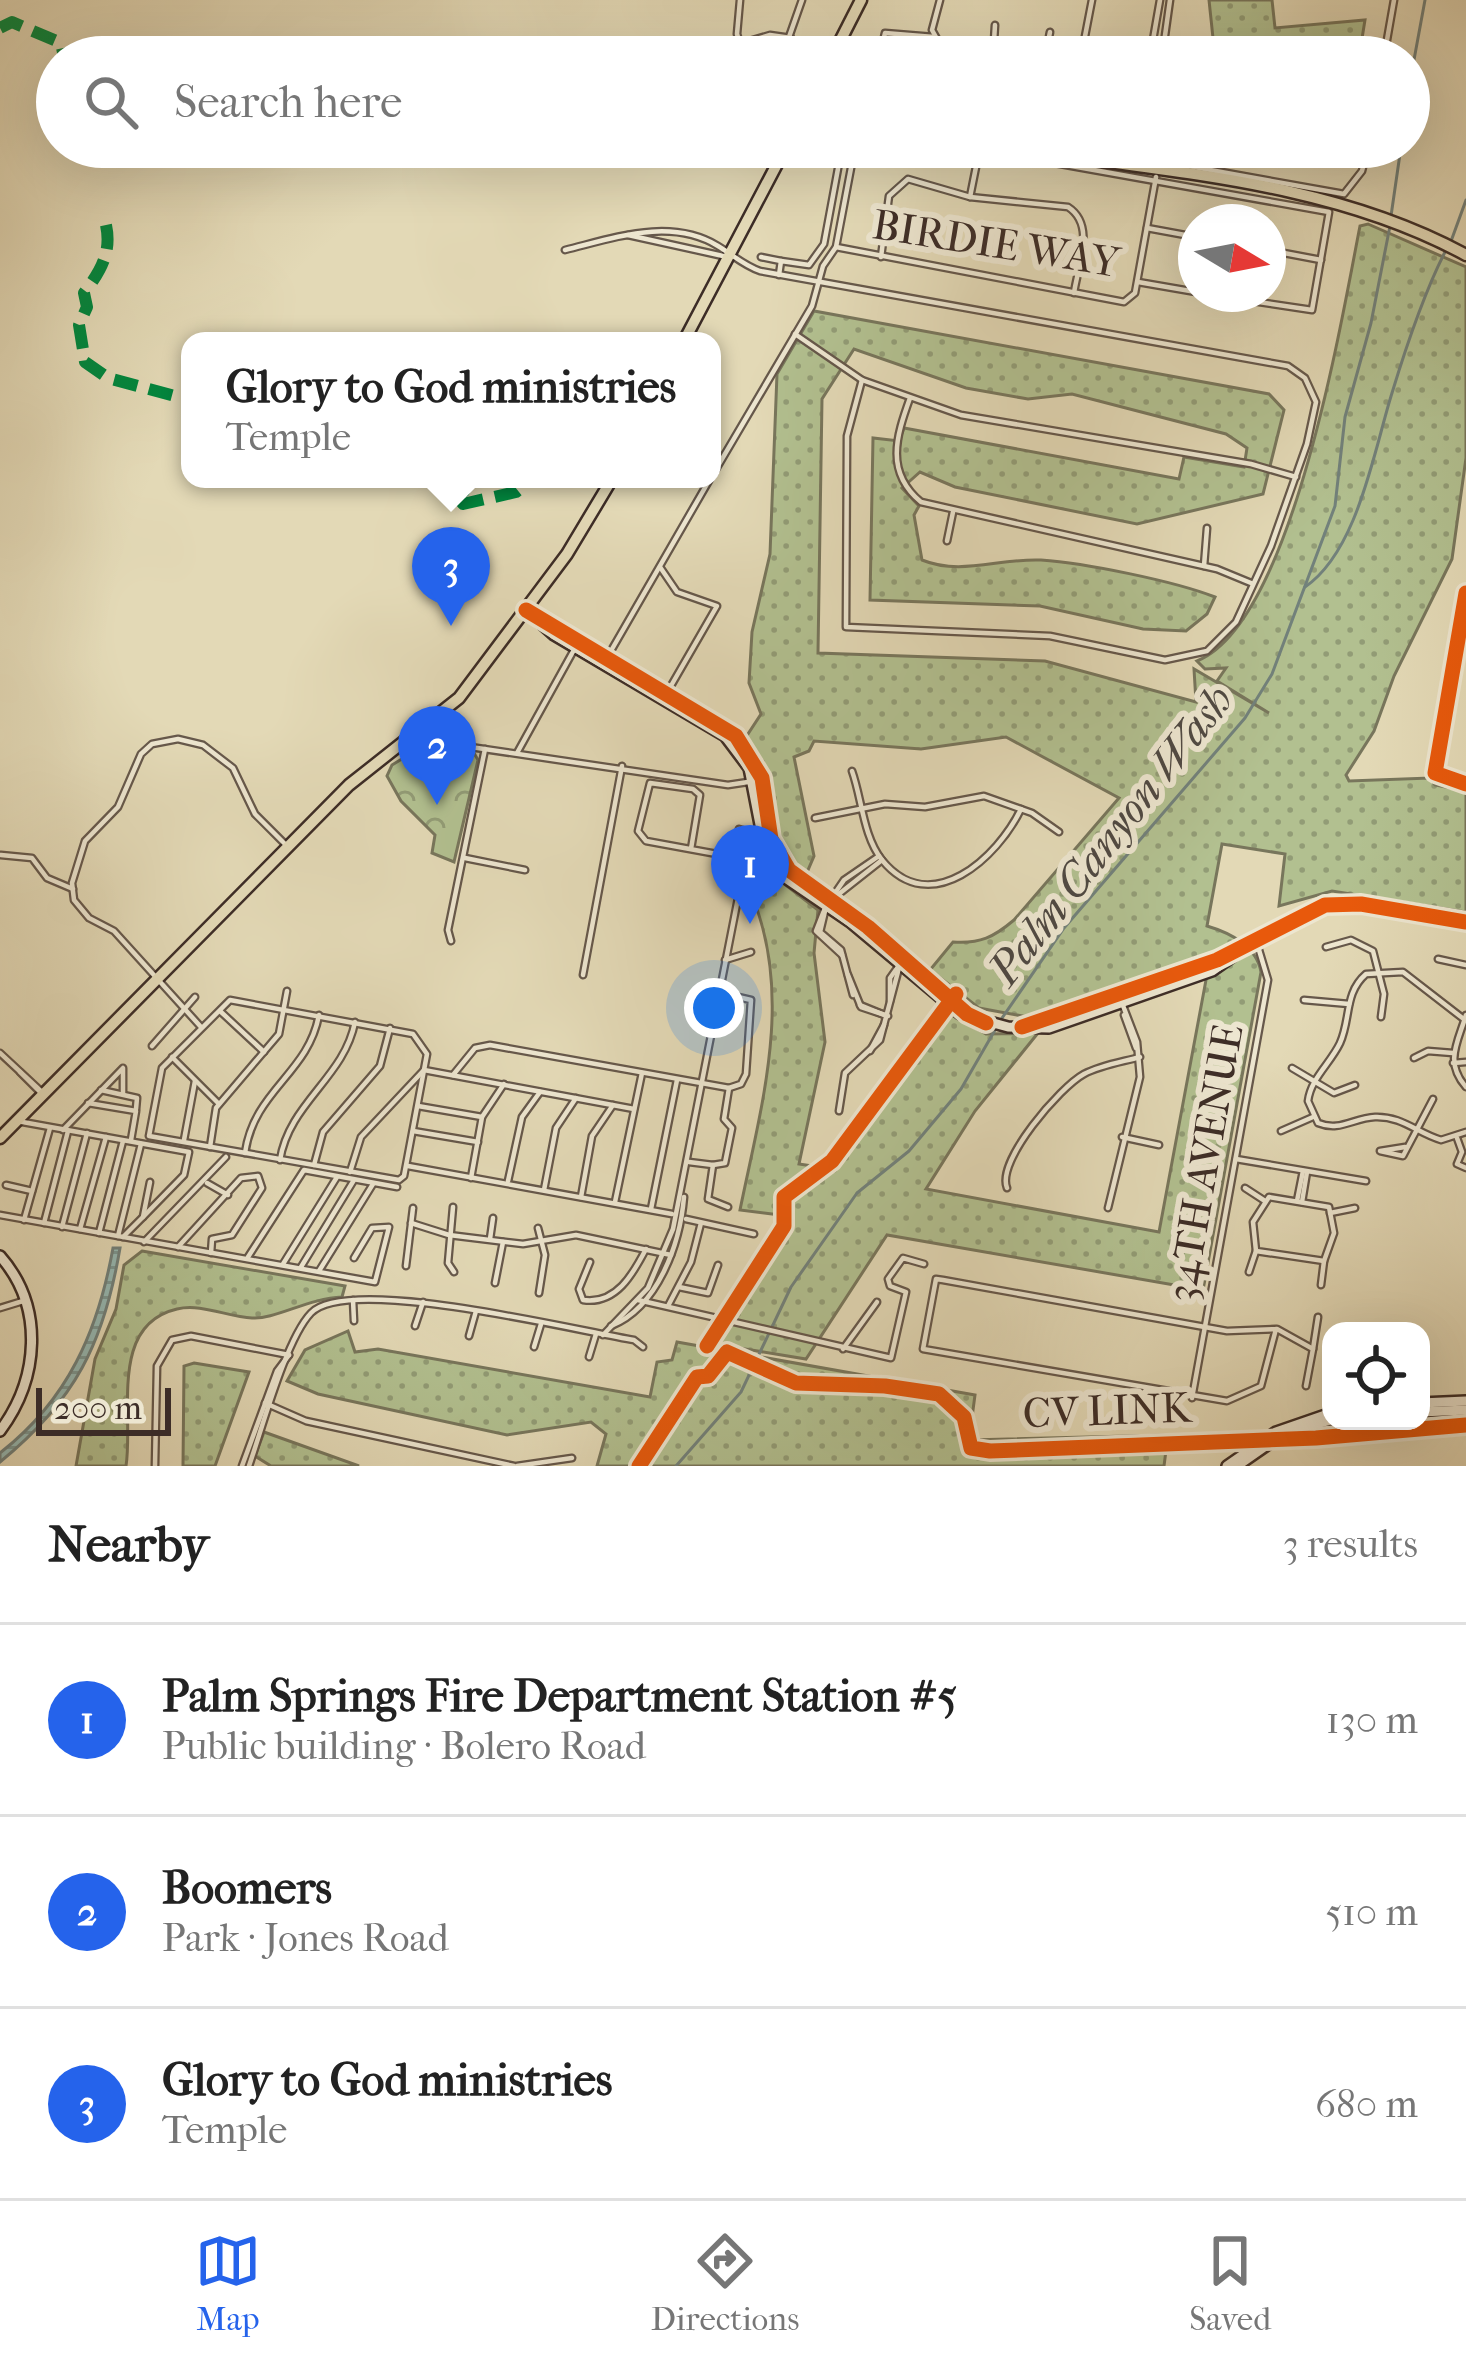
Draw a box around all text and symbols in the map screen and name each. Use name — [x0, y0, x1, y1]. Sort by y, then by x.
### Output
search box — [36, 36, 1430, 168]
icon: search — [78, 69, 144, 135]
text: Search here — [174, 76, 402, 129]
street label: BIRDIE WAY — [869, 200, 1124, 288]
north arrow — [1178, 204, 1286, 312]
popup — [181, 332, 721, 488]
text: Glory to God ministries — [226, 361, 676, 414]
text: Temple — [226, 414, 351, 460]
pin: 3 — [412, 527, 490, 626]
water label: Palm Canyon Wash — [976, 674, 1245, 997]
pin: 2 — [398, 706, 476, 805]
pin: 1 — [711, 825, 789, 924]
your location — [684, 978, 744, 1038]
street label: 34TH AVENUE — [1157, 1021, 1253, 1305]
map controls — [1322, 1322, 1430, 1430]
button: locate — [1322, 1322, 1430, 1430]
scale bar — [36, 1382, 171, 1435]
street label: CV LINK — [1022, 1383, 1195, 1438]
text: 200 m — [54, 1389, 142, 1428]
text: Nearby — [48, 1514, 209, 1574]
text: 3 results — [1283, 1521, 1418, 1567]
text: Palm Springs Fire Department Station #5 — [162, 1670, 957, 1723]
text: 1 — [80, 1697, 94, 1743]
text: 130 m — [1326, 1697, 1418, 1743]
text: Public building · Bolero Road — [162, 1723, 646, 1769]
text: Boomers — [162, 1862, 332, 1915]
text: 2 — [77, 1889, 97, 1935]
text: 510 m — [1325, 1889, 1418, 1935]
text: Park · Jones Road — [162, 1915, 449, 1961]
text: Glory to God ministries — [162, 2054, 612, 2107]
text: 3 — [79, 2081, 95, 2127]
text: 680 m — [1315, 2081, 1418, 2127]
text: Temple — [162, 2107, 287, 2153]
tab: Map — [195, 2228, 261, 2339]
tab: Directions — [651, 2228, 799, 2339]
tab: Saved — [1189, 2228, 1271, 2339]

